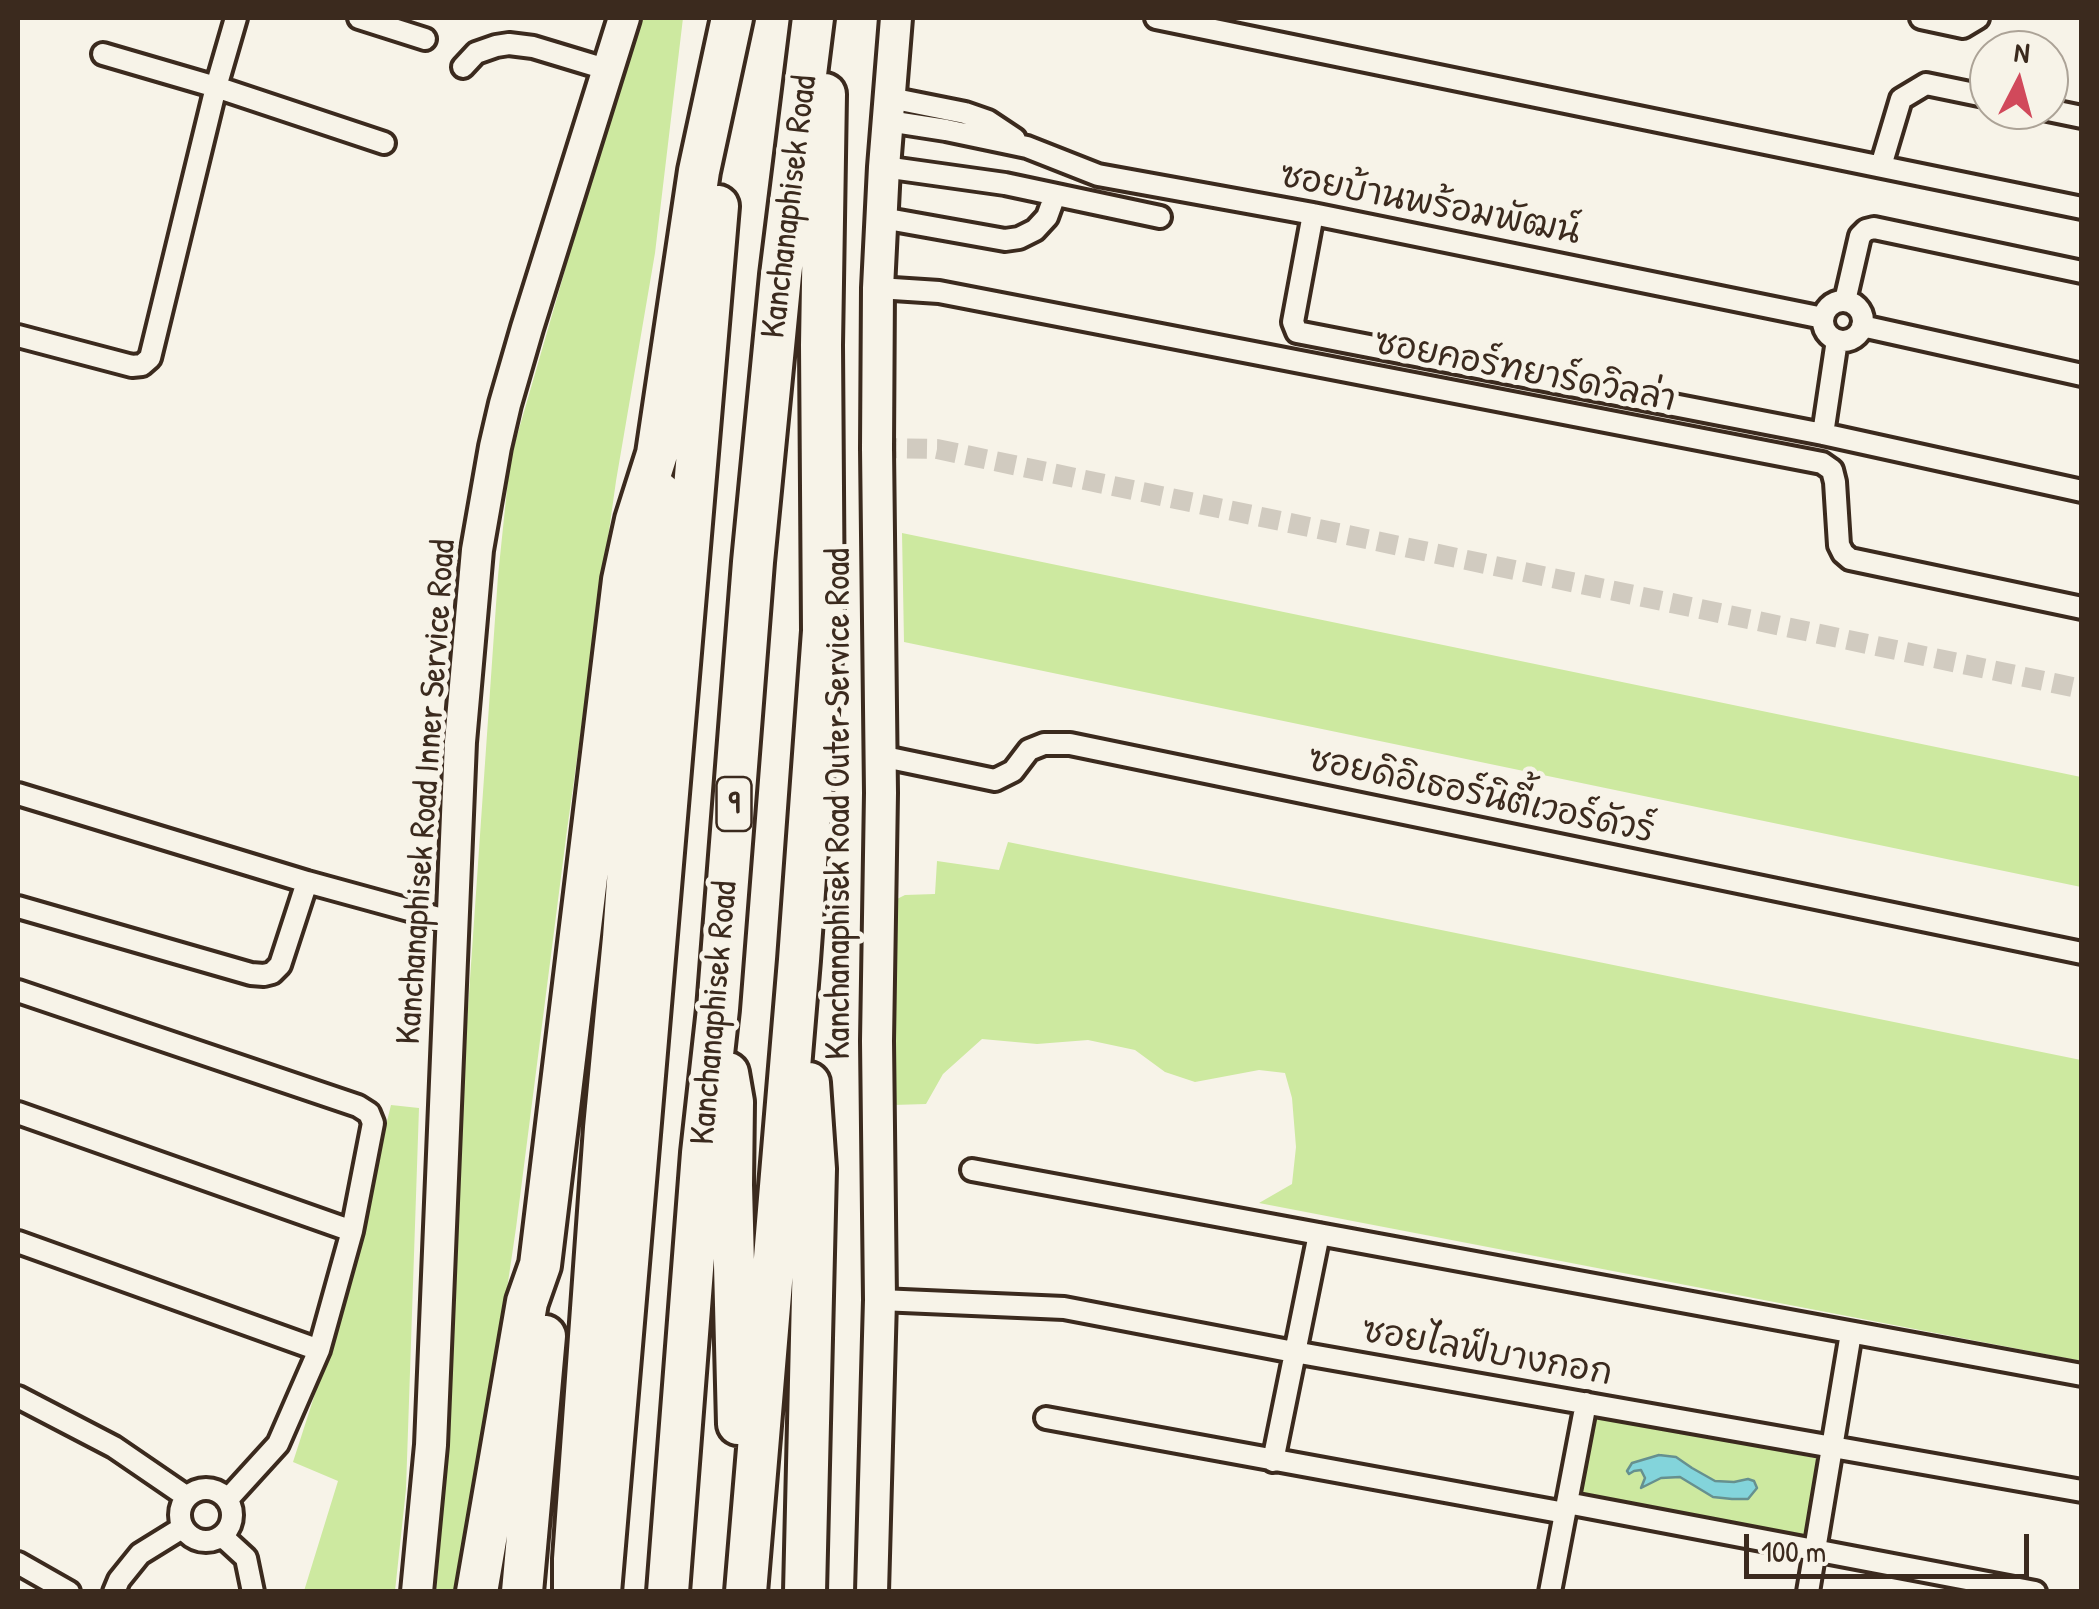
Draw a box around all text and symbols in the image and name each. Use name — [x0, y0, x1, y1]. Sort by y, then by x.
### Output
north arrow — [1969, 30, 2069, 130]
text: N — [2013, 32, 2031, 72]
street label: Kanchanaphisek Road — [753, 73, 827, 341]
street label: ซอยบ้านพร้อมพัฒน์ — [1276, 155, 1584, 255]
street label: ซอยคอร์ทยาร์ดวิลล่า — [1371, 322, 1679, 422]
street label: Kanchanaphisek Road Inner Service Road — [388, 538, 466, 1046]
street label: Kanchanaphisek Road Outer Service Road — [819, 548, 861, 1060]
street label: ซอยดิอิเธอร์นิตี้เวอร์ดัวร์ — [1304, 739, 1658, 853]
road number: 9 — [716, 777, 752, 831]
street label: Kanchanaphisek Road — [683, 880, 747, 1146]
street label: ซอยไลฟ์บางกอก — [1359, 1310, 1615, 1396]
scale bar — [1749, 1514, 2034, 1576]
text: 100 m — [1761, 1531, 1826, 1571]

